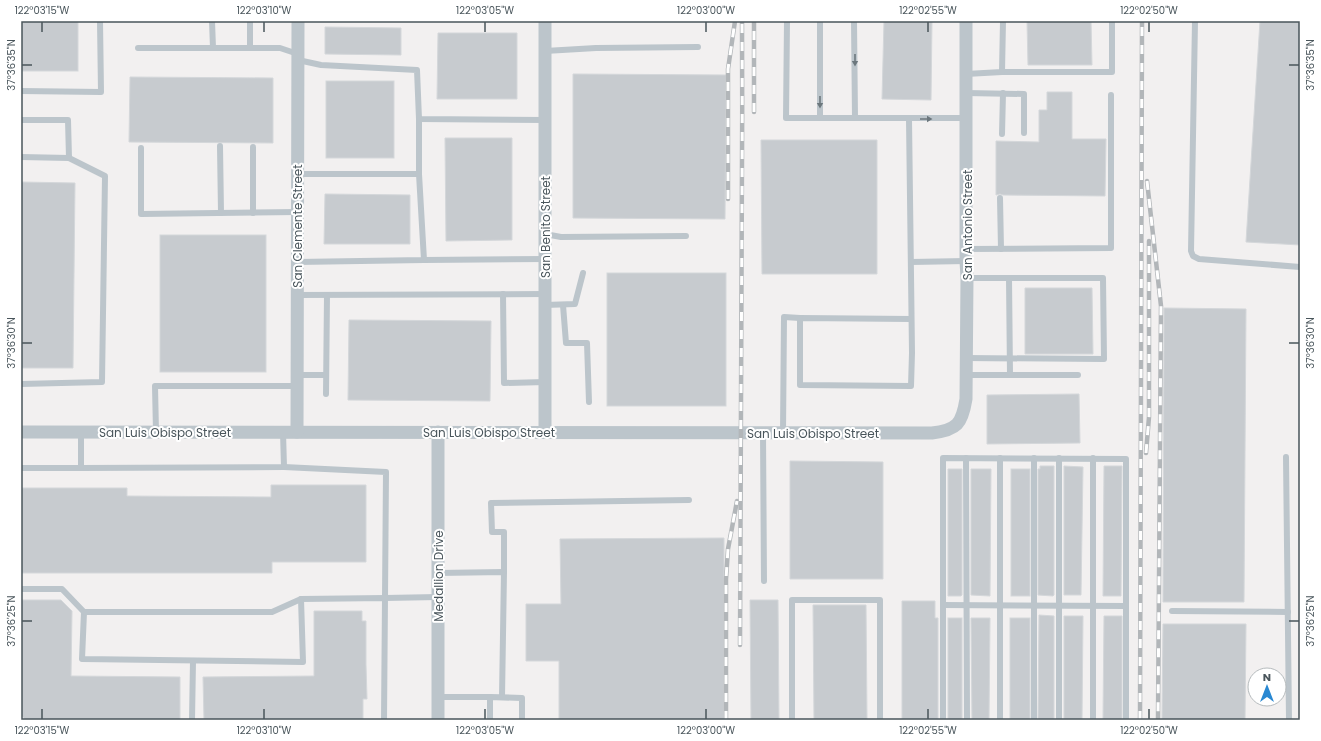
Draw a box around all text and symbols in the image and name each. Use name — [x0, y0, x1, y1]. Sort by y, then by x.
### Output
text: 122°03'15"W — [15, 3, 70, 18]
text: 122°03'10"W — [237, 3, 292, 18]
text: 122°03'05"W — [456, 3, 514, 18]
text: 122°03'00"W — [677, 3, 735, 18]
text: 122°02'55"W — [899, 3, 957, 18]
text: 122°02'50"W — [1120, 3, 1178, 18]
text: 37°36'35"N — [4, 39, 19, 91]
text: 37°36'35"N — [1303, 39, 1318, 91]
one-way arrow — [852, 54, 858, 67]
one-way arrow — [817, 96, 823, 109]
one-way arrow — [920, 116, 933, 122]
street label: San Clemente Street — [289, 164, 306, 288]
street label: San Antonio Street — [959, 170, 976, 280]
street label: San Benito Street — [537, 176, 554, 278]
text: 37°36'30"N — [4, 317, 19, 369]
text: 37°36'30"N — [1303, 317, 1318, 369]
street label: San Luis Obispo Street — [99, 424, 231, 441]
street label: San Luis Obispo Street — [423, 424, 555, 441]
street label: San Luis Obispo Street — [747, 425, 879, 442]
street label: Medallion Drive — [430, 530, 447, 622]
text: 37°36'25"N — [4, 595, 19, 647]
text: 37°36'25"N — [1303, 595, 1318, 647]
north arrow — [1247, 667, 1287, 707]
text: N — [1263, 669, 1271, 685]
text: 122°03'15"W — [15, 723, 70, 738]
text: 122°03'10"W — [237, 723, 292, 738]
text: 122°03'05"W — [456, 723, 514, 738]
text: 122°03'00"W — [677, 723, 735, 738]
text: 122°02'55"W — [899, 723, 957, 738]
text: 122°02'50"W — [1120, 723, 1178, 738]

